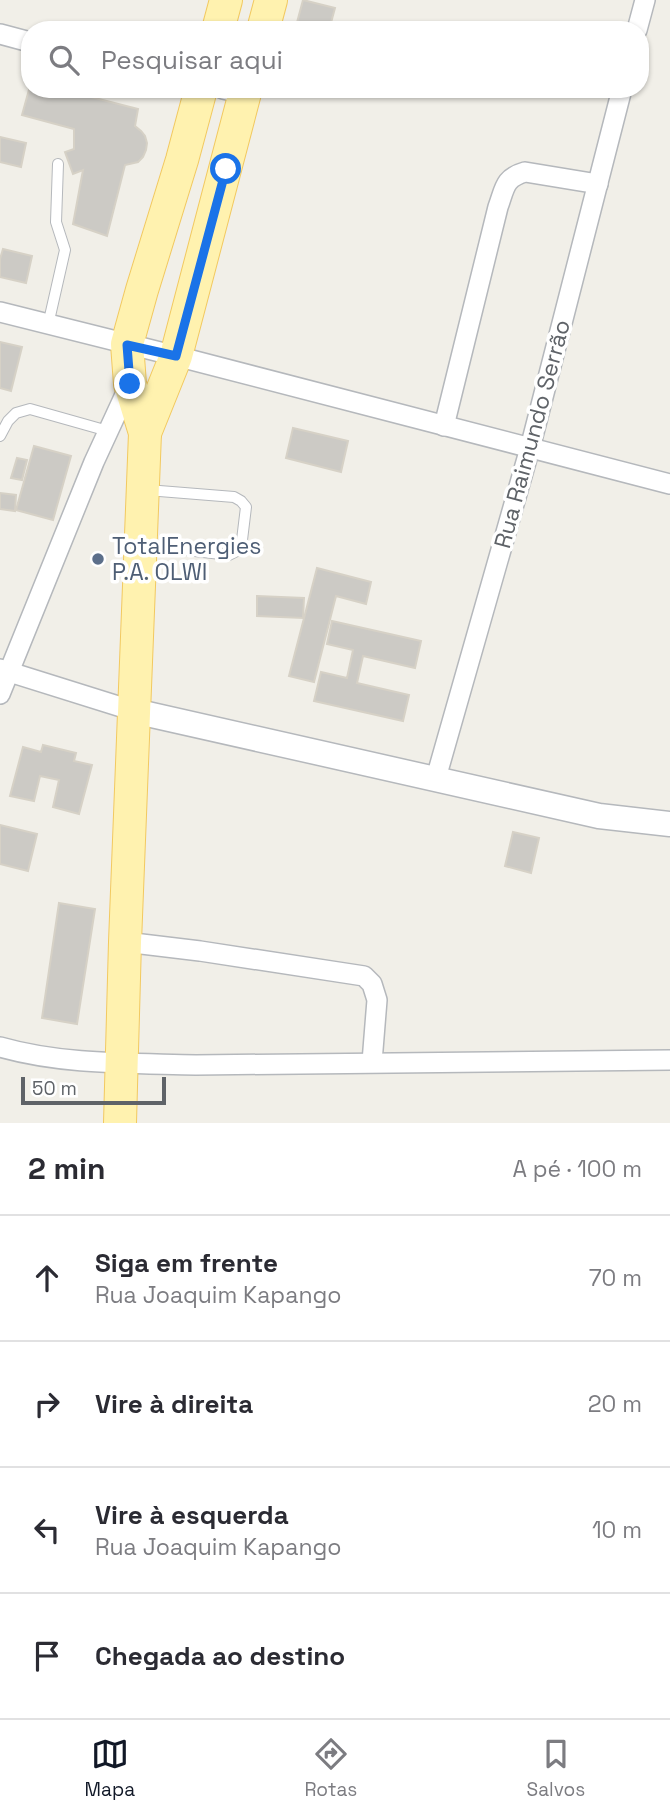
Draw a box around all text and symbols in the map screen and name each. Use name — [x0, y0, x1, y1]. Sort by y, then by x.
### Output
search box — [21, 21, 649, 98]
icon: search — [45, 41, 83, 79]
text: Pesquisar aqui — [101, 43, 283, 77]
route start — [210, 153, 241, 184]
street label: Rua Raimundo Serrão — [487, 316, 577, 552]
route end — [114, 368, 145, 399]
place label: TotalEnergies P.A. OLWI — [112, 531, 261, 587]
marker: TotalEnergies P.A. OLWI — [90, 551, 106, 567]
scale bar — [21, 1074, 166, 1106]
text: 50 m — [32, 1076, 77, 1101]
text: 2 min — [28, 1149, 106, 1188]
text: A pé · 100 m — [513, 1154, 642, 1184]
text: Siga em frente — [95, 1246, 278, 1280]
icon: ahead — [28, 1259, 66, 1297]
text: 70 m — [589, 1263, 642, 1293]
text: Rua Joaquim Kapango — [95, 1280, 342, 1310]
icon: right — [28, 1385, 66, 1423]
text: Vire à direita — [95, 1387, 253, 1421]
text: 20 m — [588, 1389, 642, 1419]
text: Vire à esquerda — [95, 1498, 289, 1532]
icon: left — [28, 1511, 66, 1549]
text: 10 m — [592, 1515, 642, 1545]
text: Rua Joaquim Kapango — [95, 1532, 342, 1562]
icon: arrive — [28, 1637, 66, 1675]
text: Chegada ao destino — [95, 1639, 345, 1673]
tab: Mapa — [85, 1735, 135, 1802]
tab: Rotas — [304, 1735, 357, 1802]
tab: Salvos — [527, 1735, 585, 1802]

